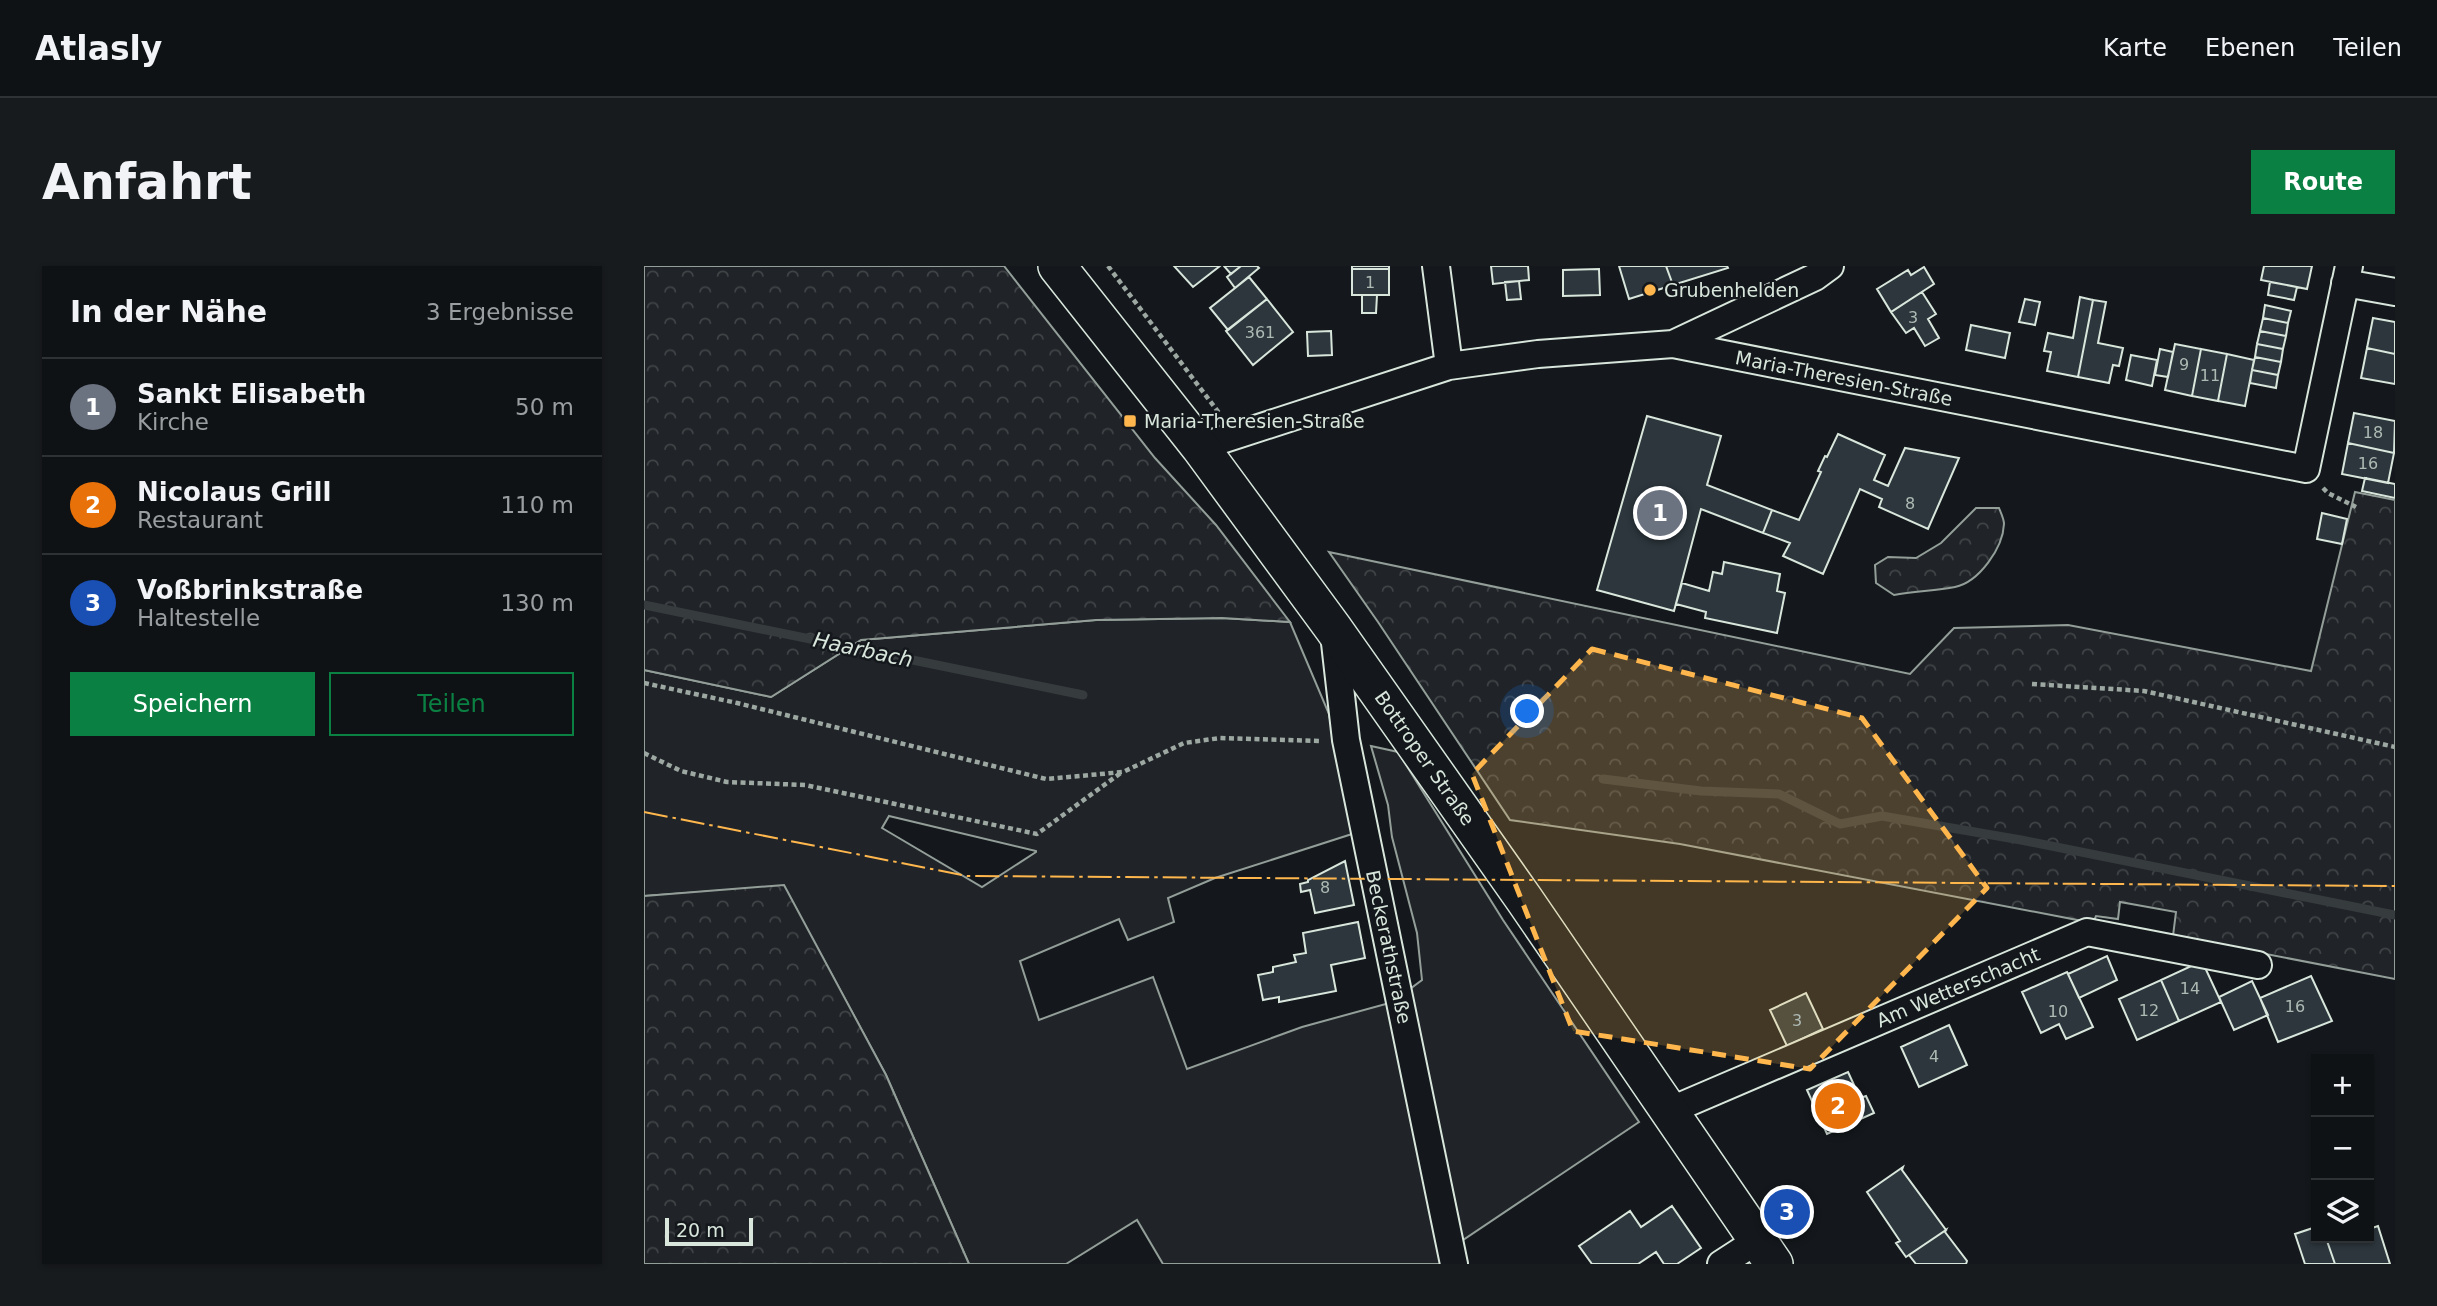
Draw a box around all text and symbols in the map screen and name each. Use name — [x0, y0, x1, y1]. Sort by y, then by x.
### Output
text: Atlasly — [35, 29, 162, 68]
text: Karte — [2103, 34, 2167, 62]
text: Ebenen — [2205, 34, 2295, 62]
text: Teilen — [2333, 34, 2402, 62]
button: Route — [2251, 150, 2395, 214]
text: Anfahrt — [42, 154, 252, 211]
house number: 1 — [1365, 273, 1375, 292]
place label: Grubenhelden — [1664, 279, 1799, 301]
marker: Grubenhelden — [1642, 282, 1658, 298]
text: In der Nähe — [70, 294, 267, 329]
text: 3 Ergebnisse — [426, 299, 574, 325]
house number: 3 — [1908, 308, 1918, 327]
house number: 361 — [1245, 323, 1275, 342]
street label: Maria-Theresien-Straße — [1734, 346, 1954, 410]
house number: 9 — [2179, 355, 2189, 374]
house number: 11 — [2200, 366, 2220, 385]
text: Sankt Elisabeth — [137, 379, 366, 409]
text: 1 — [85, 394, 101, 420]
text: 50 m — [515, 394, 574, 420]
text: Kirche — [137, 409, 209, 435]
place label: Maria-Theresien-Straße — [1144, 410, 1365, 432]
marker: Maria-Theresien-Straße — [1122, 413, 1138, 429]
house number: 18 — [2363, 423, 2383, 442]
house number: 16 — [2358, 454, 2378, 473]
text: Nicolaus Grill — [137, 477, 331, 507]
pin: 1 — [1637, 487, 1683, 539]
text: 2 — [85, 492, 101, 518]
text: 110 m — [500, 492, 574, 518]
house number: 8 — [1905, 494, 1915, 513]
text: Restaurant — [137, 507, 263, 533]
text: Voßbrinkstraße — [137, 575, 363, 605]
text: 3 — [85, 590, 101, 616]
text: 130 m — [500, 590, 574, 616]
text: Haltestelle — [137, 605, 260, 631]
water label: Haarbach — [811, 628, 915, 672]
button: Speichern — [70, 672, 315, 736]
button: Teilen — [329, 672, 574, 736]
street label: Bottroper Straße — [1370, 687, 1480, 829]
your location — [1510, 694, 1544, 728]
street label: Beckerathstraße — [1362, 868, 1416, 1026]
house number: 8 — [1320, 878, 1330, 897]
street label: Am Wetterschacht — [1873, 943, 2043, 1031]
house number: 14 — [2180, 979, 2200, 998]
house number: 16 — [2285, 997, 2305, 1016]
house number: 12 — [2139, 1001, 2159, 1020]
house number: 10 — [2048, 1002, 2068, 1021]
house number: 3 — [1792, 1011, 1802, 1030]
house number: 4 — [1929, 1047, 1939, 1066]
map controls — [2311, 1054, 2374, 1243]
button: + — [2311, 1054, 2374, 1117]
pin: 2 — [1815, 1080, 1861, 1132]
button: − — [2311, 1117, 2374, 1180]
button: layers — [2311, 1180, 2374, 1243]
pin: 3 — [1764, 1186, 1810, 1238]
scale bar — [665, 1215, 752, 1247]
text: 20 m — [676, 1219, 725, 1241]

